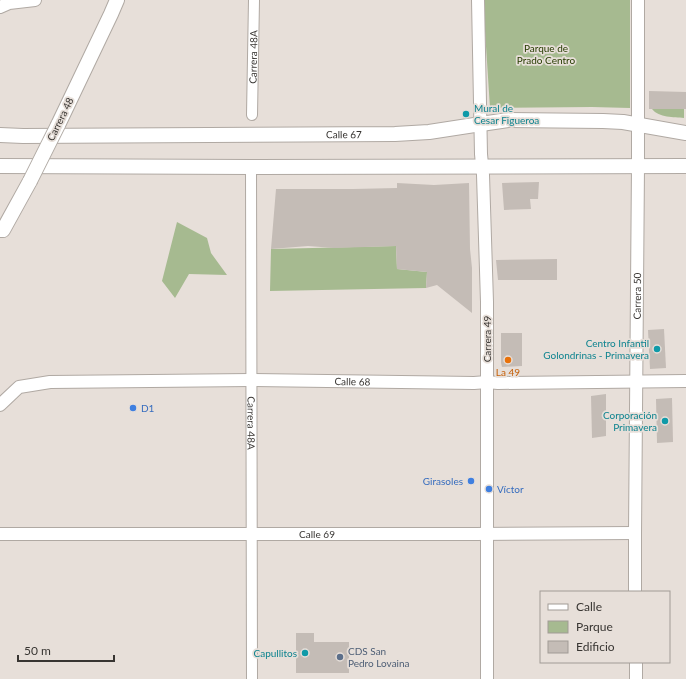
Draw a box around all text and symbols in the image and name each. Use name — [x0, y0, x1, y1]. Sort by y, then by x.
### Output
street label: Carrera 48A — [247, 30, 259, 84]
park label: Parque de Prado Centro — [517, 42, 575, 66]
street label: Carrera 48 — [44, 95, 76, 143]
place label: Mural de Cesar Figueroa — [474, 102, 539, 126]
marker: Mural de Cesar Figueroa — [461, 109, 471, 119]
street label: Calle 67 — [326, 128, 362, 140]
street label: Carrera 50 — [631, 272, 643, 319]
street label: Carrera 49 — [481, 315, 493, 362]
place label: Centro Infantil Golondrinas - Primavera — [543, 337, 649, 361]
marker: Centro Infantil Golondrinas - Primavera — [652, 344, 662, 354]
marker: La 49 — [503, 355, 513, 365]
place label: La 49 — [496, 366, 520, 378]
street label: Calle 68 — [334, 375, 371, 388]
street label: Carrera 48A — [245, 396, 258, 450]
place label: D1 — [141, 402, 155, 414]
marker: D1 — [128, 403, 138, 413]
place label: Corporación Primavera — [603, 409, 657, 433]
marker: Corporación Primavera — [660, 416, 670, 426]
place label: Girasoles — [423, 475, 463, 487]
marker: Girasoles — [466, 476, 476, 486]
place label: Víctor — [497, 483, 524, 495]
marker: Víctor — [484, 484, 494, 494]
street label: Calle 69 — [299, 528, 335, 540]
legend — [540, 591, 670, 663]
text: Calle — [576, 599, 602, 614]
text: Parque — [576, 619, 613, 634]
scale bar — [18, 637, 114, 663]
text: Edificio — [576, 639, 615, 654]
text: 50 m — [24, 643, 51, 658]
place label: CDS San Pedro Lovaina — [348, 645, 410, 669]
place label: Capullitos — [253, 647, 297, 659]
marker: Capullitos — [300, 648, 310, 658]
marker: CDS San Pedro Lovaina — [335, 652, 345, 662]

